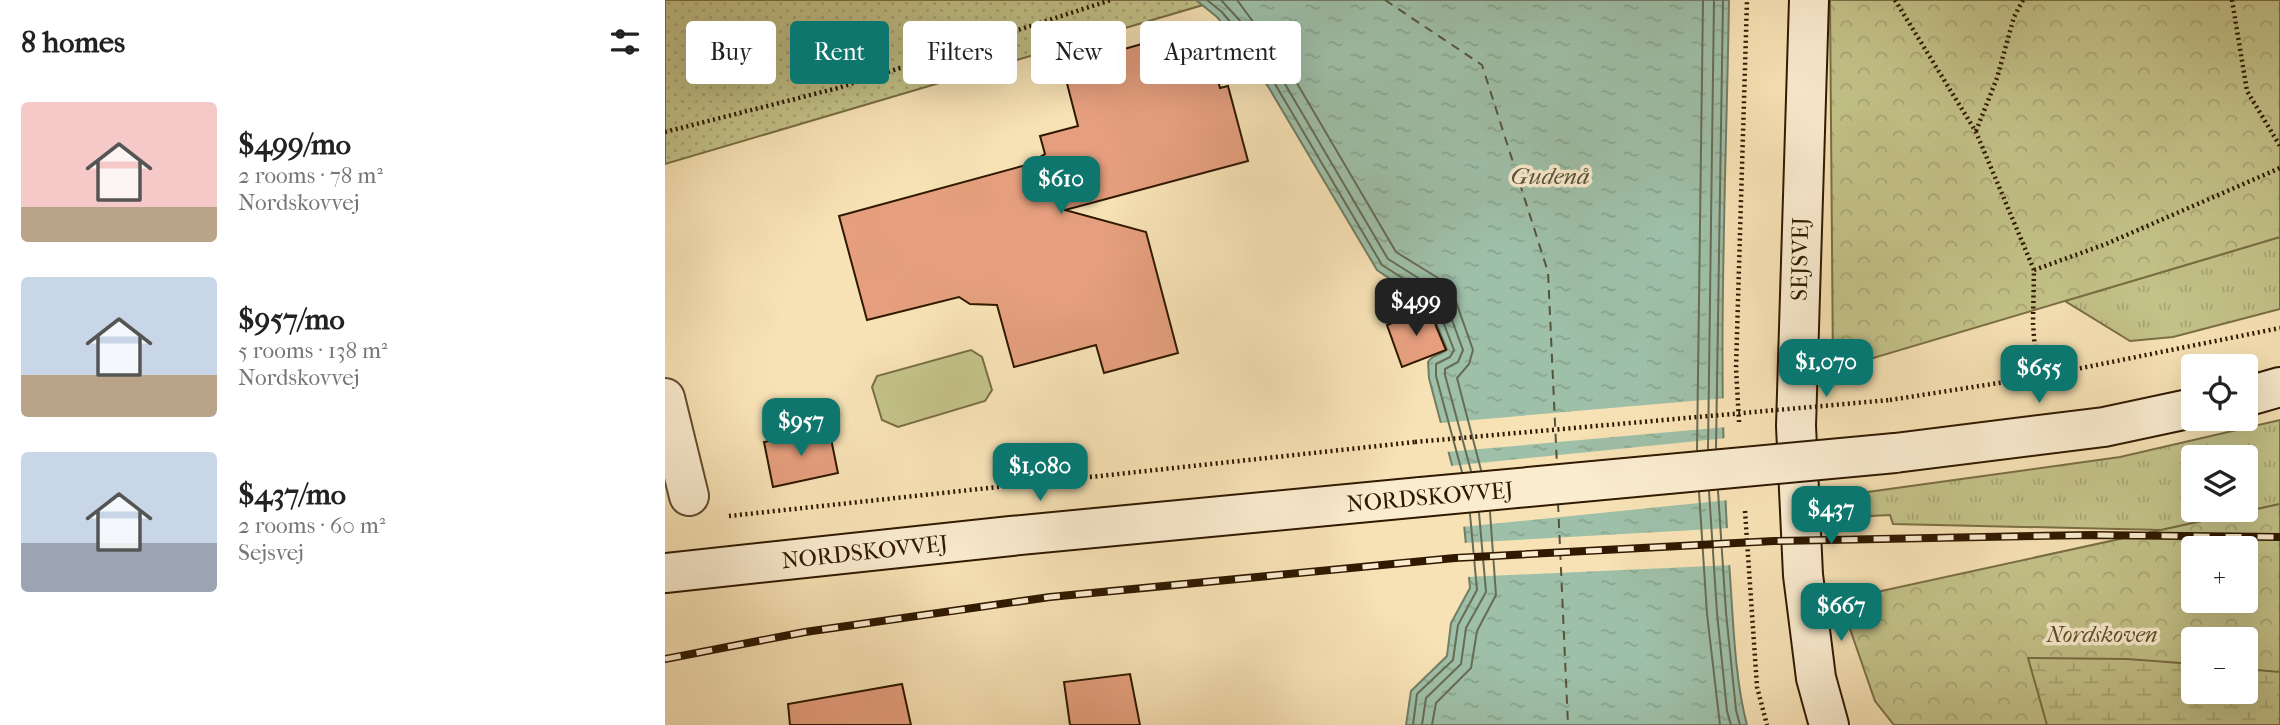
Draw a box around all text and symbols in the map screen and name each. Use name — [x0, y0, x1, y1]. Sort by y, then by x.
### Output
chip: Buy — [686, 21, 776, 84]
chip: Rent — [790, 21, 889, 84]
chip: Filters — [903, 21, 1017, 84]
chip: New — [1031, 21, 1126, 84]
chip: Apartment — [1140, 21, 1301, 84]
icon: filters — [606, 23, 644, 61]
text: 8 homes — [21, 25, 125, 60]
text: $499/mo — [238, 127, 351, 162]
icon: home — [77, 130, 161, 214]
pin: $610 — [1020, 156, 1102, 216]
text: 2 rooms · 78 m² — [238, 162, 383, 189]
water label: Gudenå — [1511, 162, 1589, 190]
text: $610 — [1038, 165, 1084, 192]
text: Nordskovvej — [238, 189, 360, 216]
street label: SEJSVEJ — [1786, 217, 1814, 301]
pin: $499 — [1375, 278, 1457, 338]
text: $499 — [1391, 287, 1441, 314]
text: $957/mo — [238, 302, 345, 337]
icon: home — [77, 305, 161, 389]
text: 5 rooms · 138 m² — [238, 337, 388, 364]
pin: $1,070 — [1769, 340, 1883, 399]
pin: $655 — [1998, 346, 2080, 405]
text: $1,070 — [1795, 348, 1857, 375]
text: $655 — [2017, 354, 2061, 381]
map controls — [2181, 354, 2258, 704]
button: locate — [2181, 354, 2258, 431]
text: Nordskovvej — [238, 364, 360, 391]
pin: $957 — [760, 398, 842, 458]
text: $957 — [778, 407, 824, 434]
pin: $1,080 — [983, 444, 1097, 503]
button: layers — [2181, 445, 2258, 522]
text: $1,080 — [1009, 452, 1071, 479]
street label: NORDSKOVVEJ — [1345, 476, 1515, 518]
text: $437/mo — [238, 477, 346, 512]
icon: home — [77, 480, 161, 564]
pin: $437 — [1790, 486, 1872, 546]
text: $437 — [1808, 495, 1854, 522]
text: 2 rooms · 60 m² — [238, 512, 385, 539]
street label: NORDSKOVVEJ — [780, 529, 950, 574]
button: + — [2181, 536, 2258, 613]
text: Sejsvej — [238, 539, 304, 566]
pin: $667 — [1800, 584, 1882, 643]
text: $667 — [1817, 592, 1865, 619]
park label: Nordskoven — [2045, 621, 2158, 648]
button: − — [2181, 627, 2258, 704]

